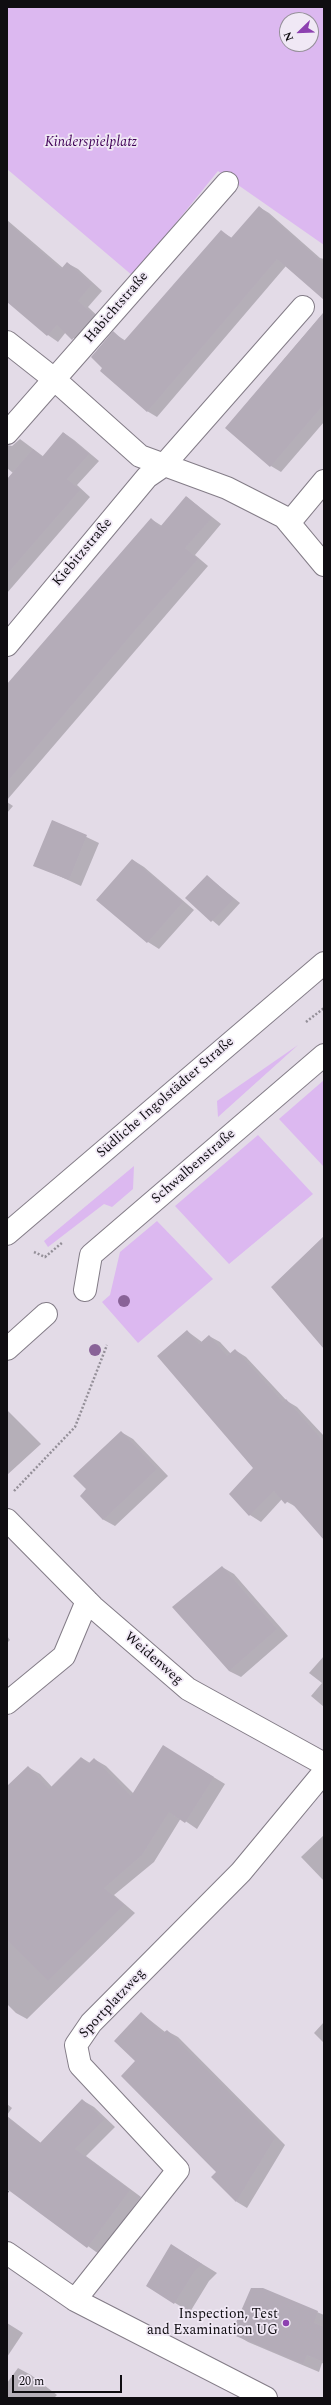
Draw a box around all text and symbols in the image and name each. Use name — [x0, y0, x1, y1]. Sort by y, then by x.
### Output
north arrow — [279, 12, 319, 52]
text: N — [279, 29, 298, 44]
park label: Kinderspielplatz — [45, 135, 137, 151]
street label: Habichtstraße — [81, 269, 153, 347]
street label: Kiebitzstraße — [50, 516, 116, 590]
street label: Südliche Ingolstädter Straße — [94, 1034, 238, 1162]
street label: Schwalbenstraße — [149, 1126, 239, 1208]
street label: Weidenweg — [120, 1629, 186, 1689]
street label: Sportplatzweg — [76, 1966, 150, 2042]
place label: Inspection, Test and Examination UG — [147, 2307, 278, 2340]
marker: Inspection, Test and Examination UG — [281, 2318, 291, 2328]
scale bar — [14, 2367, 124, 2393]
text: 20 m — [19, 2372, 44, 2391]

